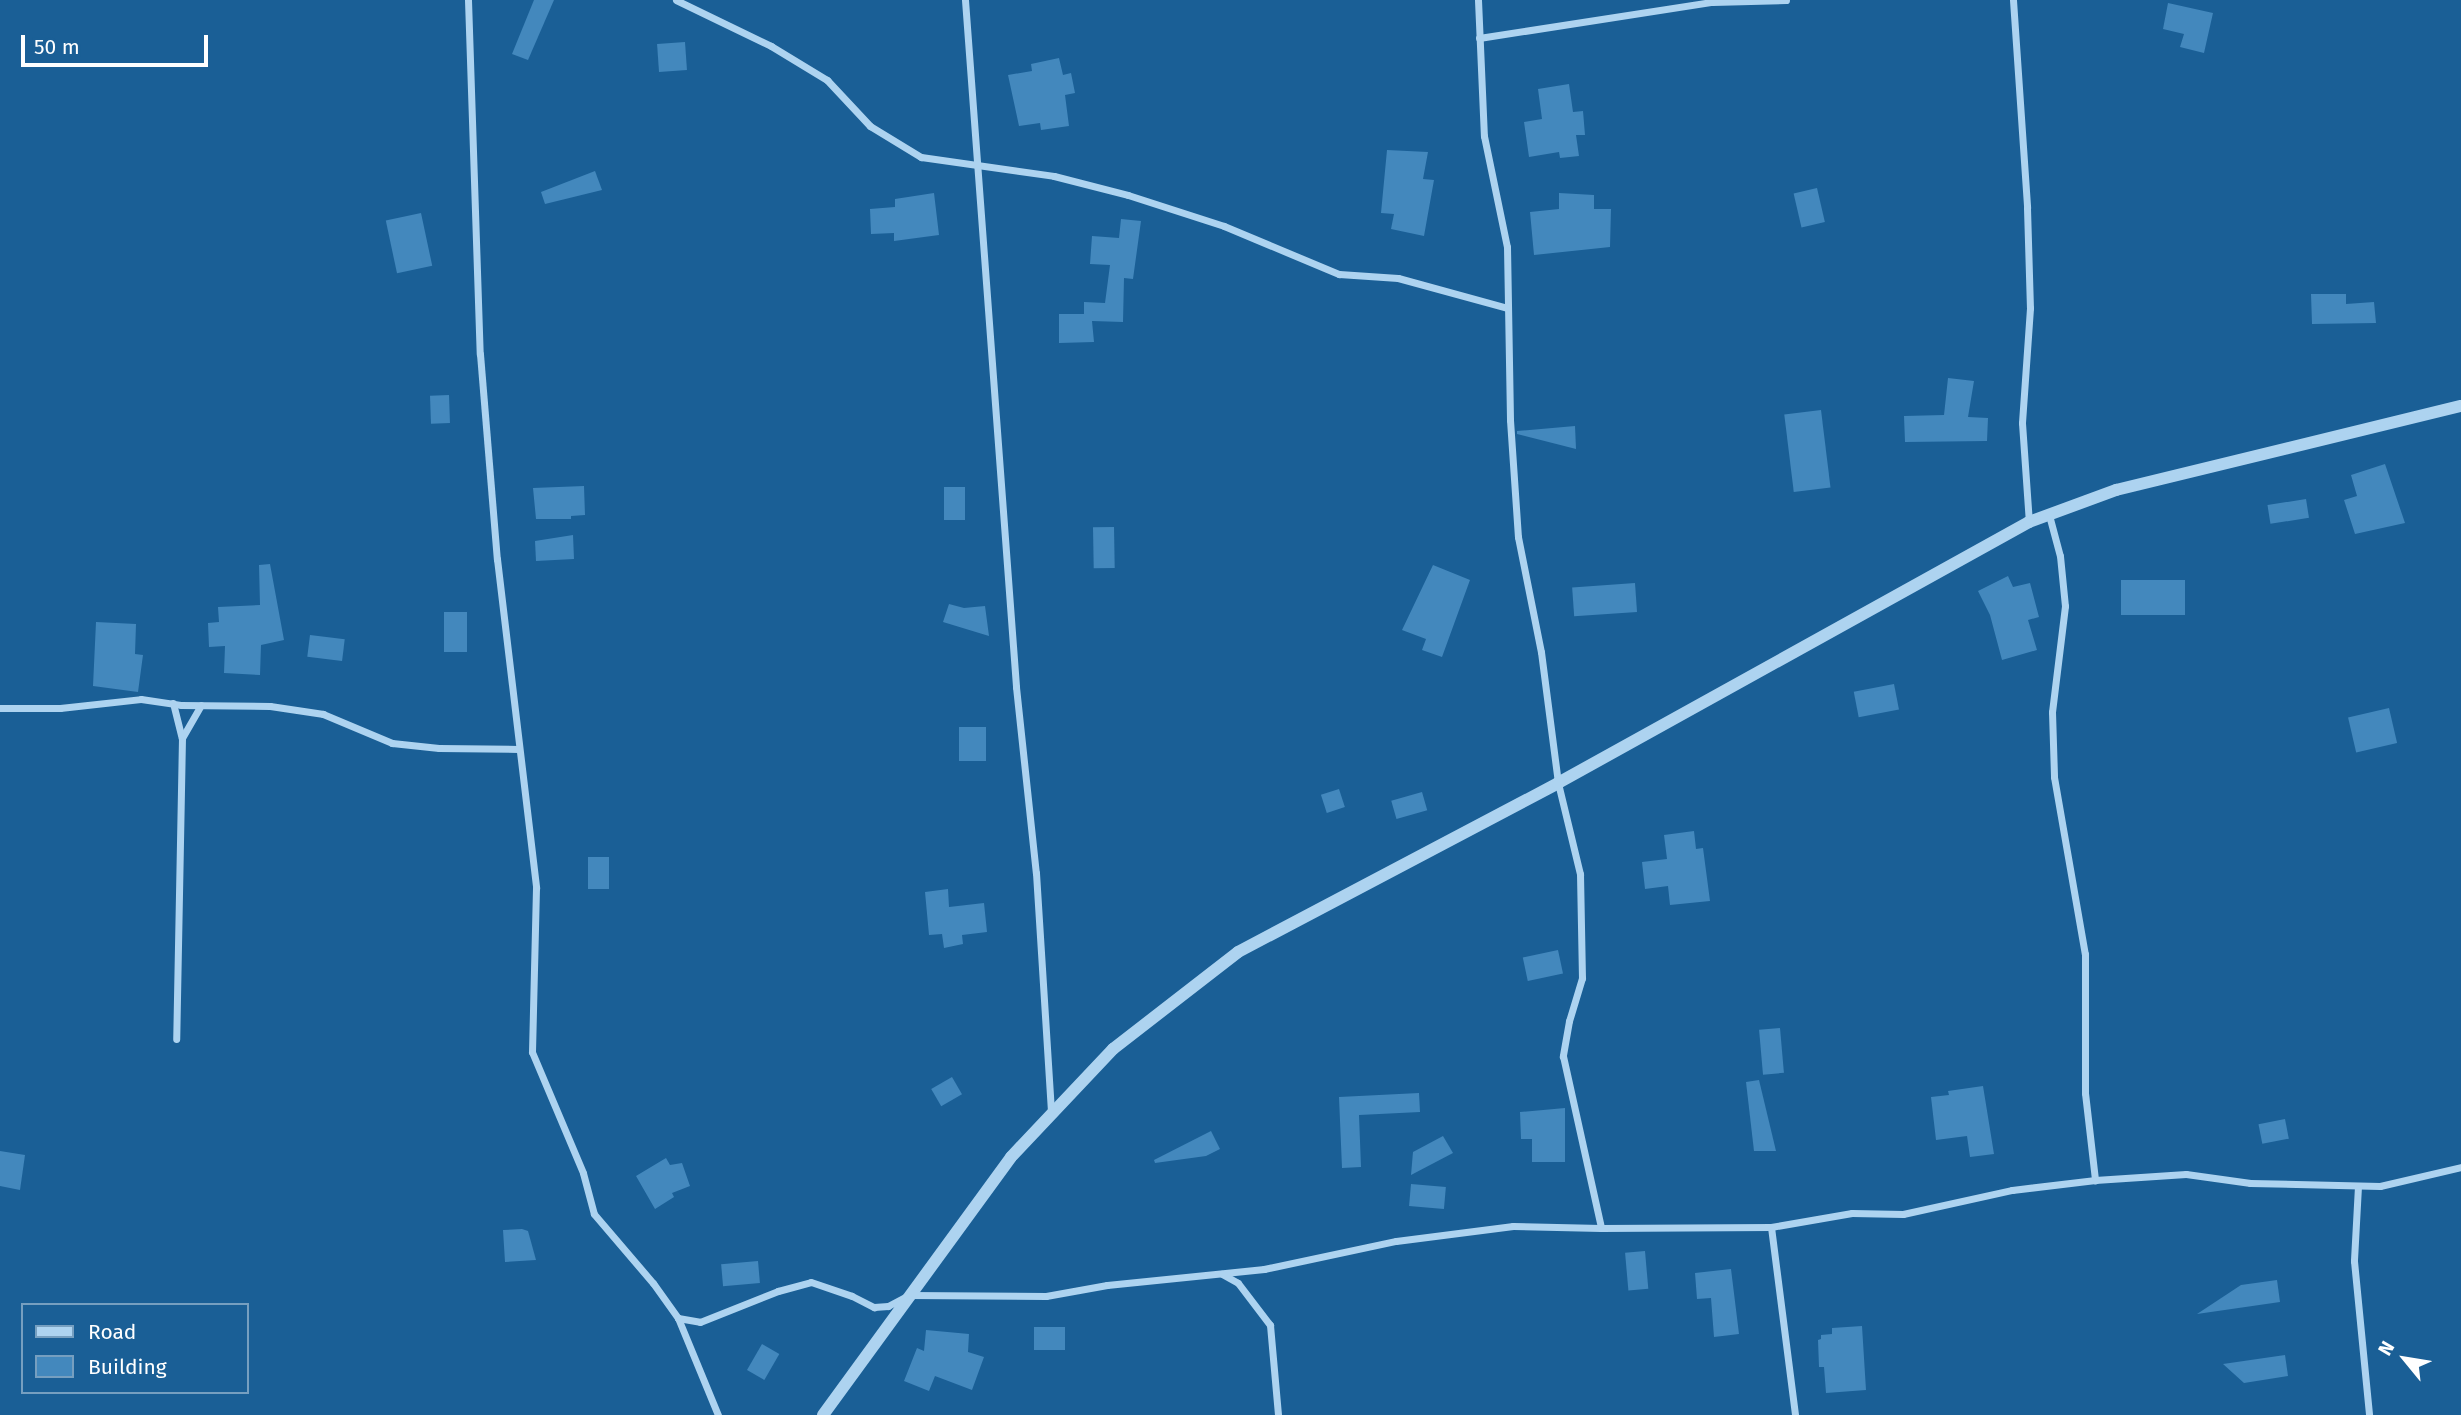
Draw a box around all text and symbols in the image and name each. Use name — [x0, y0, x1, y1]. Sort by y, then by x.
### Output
scale bar — [24, 21, 212, 65]
text: 50 m — [34, 34, 80, 60]
legend — [21, 1303, 248, 1394]
text: Road — [88, 1319, 136, 1345]
north arrow — [2370, 1324, 2440, 1394]
text: N — [2373, 1337, 2399, 1359]
text: Building — [88, 1354, 167, 1380]

